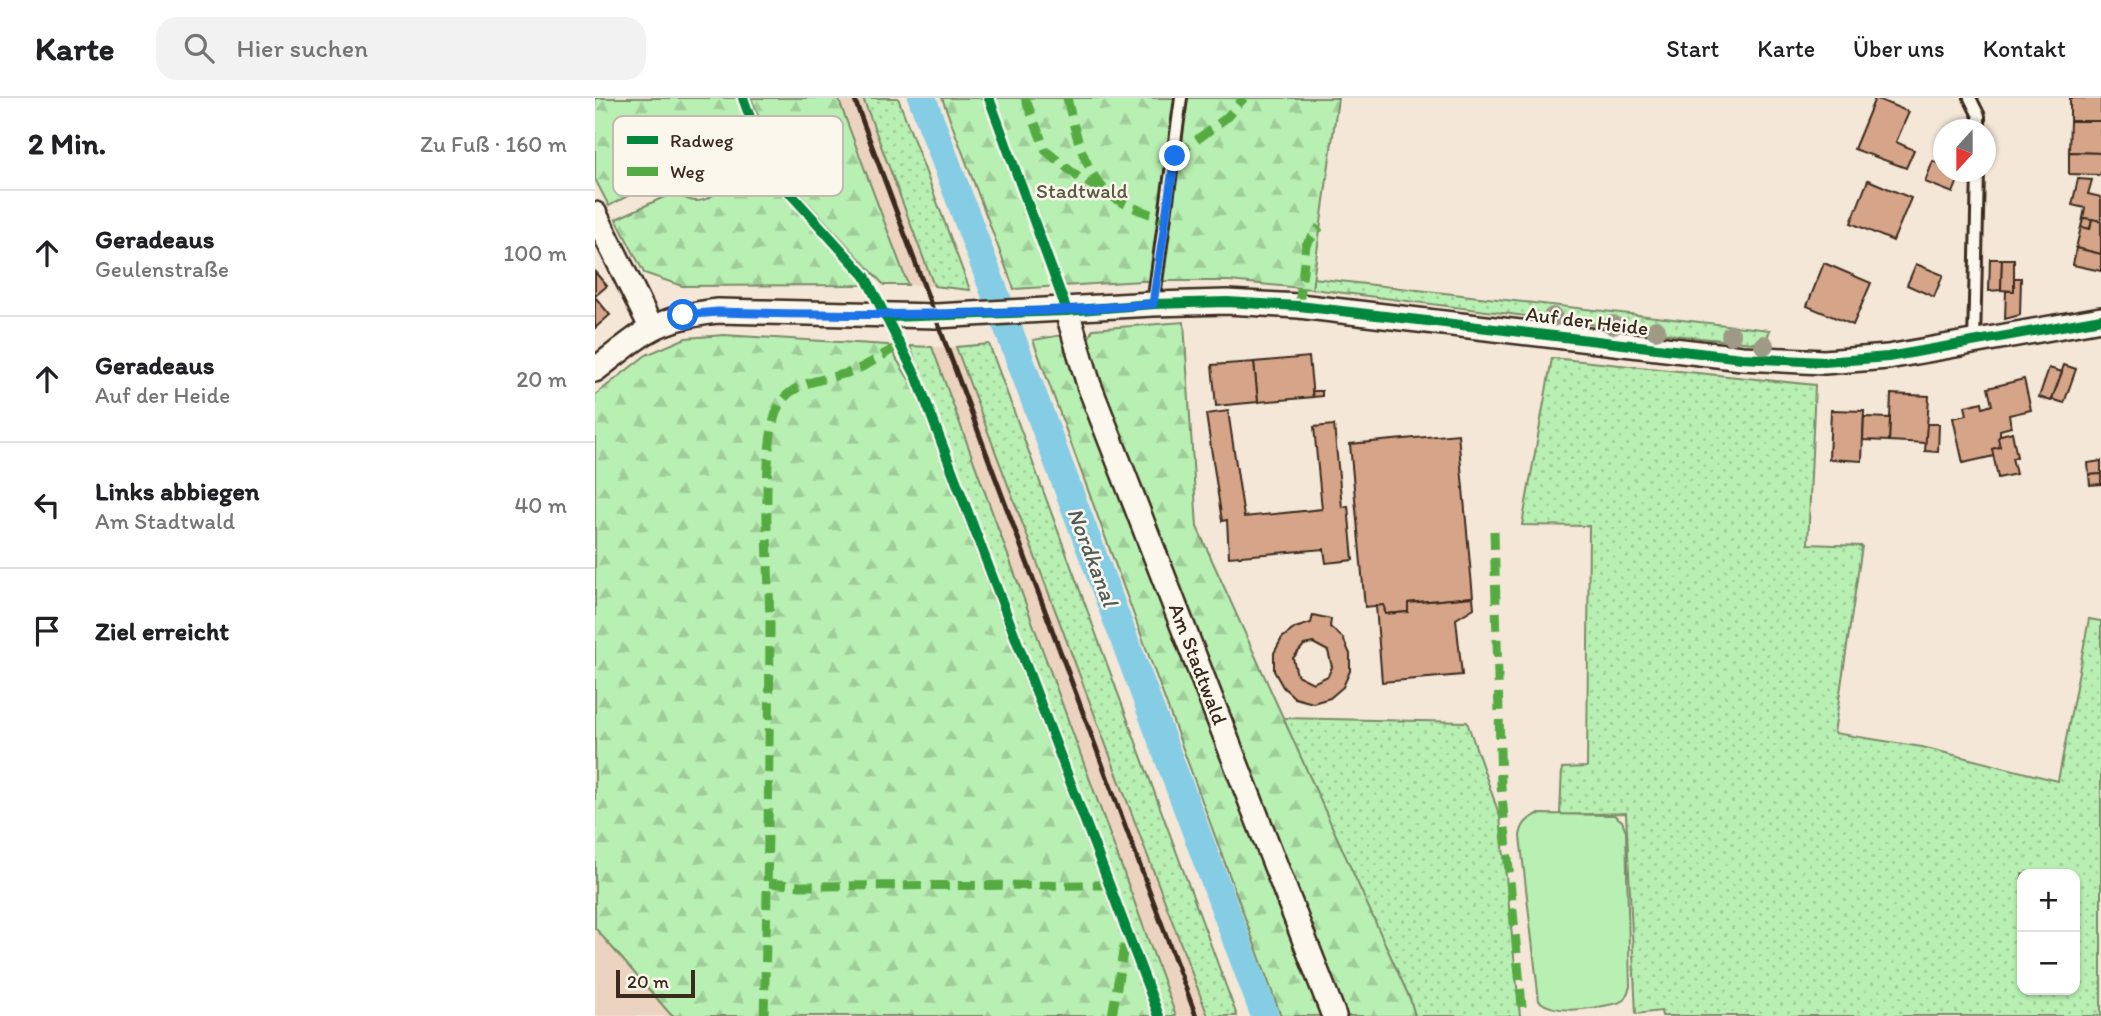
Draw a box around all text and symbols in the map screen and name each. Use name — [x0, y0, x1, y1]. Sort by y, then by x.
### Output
search box — [156, 17, 646, 80]
text: Karte — [35, 29, 114, 68]
icon: search — [180, 29, 218, 67]
text: Hier suchen — [236, 32, 368, 64]
text: Start — [1666, 34, 1719, 63]
text: Karte — [1757, 34, 1815, 63]
text: Über uns — [1853, 34, 1945, 63]
text: Kontakt — [1983, 34, 2066, 63]
legend — [613, 116, 843, 196]
north arrow — [1933, 119, 1996, 182]
text: 2 Min. — [28, 125, 106, 162]
text: Radweg — [670, 129, 734, 152]
text: Zu Fuß · 160 m — [420, 130, 567, 158]
route end — [1159, 140, 1190, 171]
text: Weg — [670, 160, 705, 183]
park label: Stadtwald — [1036, 178, 1128, 203]
text: Geradeaus — [95, 223, 214, 255]
icon: ahead — [28, 234, 66, 272]
text: 100 m — [503, 239, 567, 267]
text: Geulenstraße — [95, 255, 229, 283]
route start — [667, 299, 698, 330]
street label: Auf der Heide — [1524, 301, 1650, 340]
text: Geradeaus — [95, 349, 214, 381]
icon: ahead — [28, 360, 66, 398]
text: 20 m — [516, 365, 567, 393]
text: Auf der Heide — [95, 381, 230, 409]
text: Links abbiegen — [95, 475, 260, 507]
icon: left — [28, 486, 66, 524]
text: 40 m — [514, 491, 567, 519]
water label: Nordkanal — [1061, 504, 1125, 612]
text: Am Stadtwald — [95, 507, 235, 535]
street label: Am Stadtwald — [1164, 600, 1233, 728]
icon: arrive — [28, 612, 66, 650]
text: Ziel erreicht — [95, 615, 229, 647]
map controls — [2017, 869, 2080, 995]
button: + — [2017, 869, 2080, 932]
button: − — [2017, 932, 2080, 995]
scale bar — [616, 967, 695, 999]
text: 20 m — [627, 970, 669, 993]

